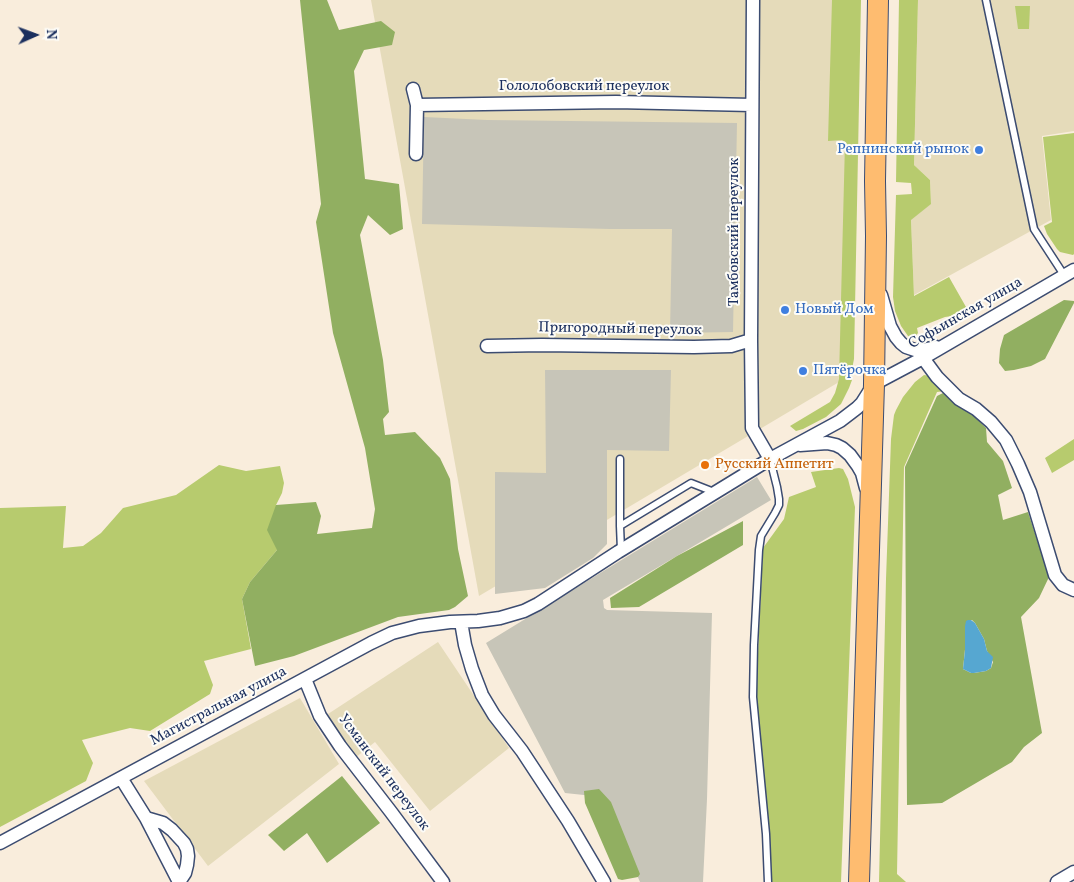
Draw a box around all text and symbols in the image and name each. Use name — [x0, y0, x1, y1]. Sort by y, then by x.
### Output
north arrow — [10, 10, 60, 60]
text: N — [41, 29, 60, 40]
street label: Гололобовский переулок — [499, 78, 669, 96]
place label: Репнинский рынок — [837, 141, 969, 159]
marker: Репнинский рынок — [973, 144, 985, 156]
street label: Тамбовский переулок — [726, 158, 744, 306]
street label: Софьинская улица — [906, 274, 1026, 354]
place label: Новый Дом — [795, 301, 874, 319]
marker: Новый Дом — [779, 304, 791, 316]
street label: Пригородный переулок — [538, 320, 702, 340]
place label: Пятёрочка — [813, 362, 887, 380]
marker: Пятёрочка — [797, 365, 809, 377]
place label: Русский Аппетит — [715, 456, 833, 474]
marker: Русский Аппетит — [699, 459, 711, 471]
street label: Магистральная улица — [148, 663, 290, 751]
street label: Усманский переулок — [333, 711, 433, 835]

